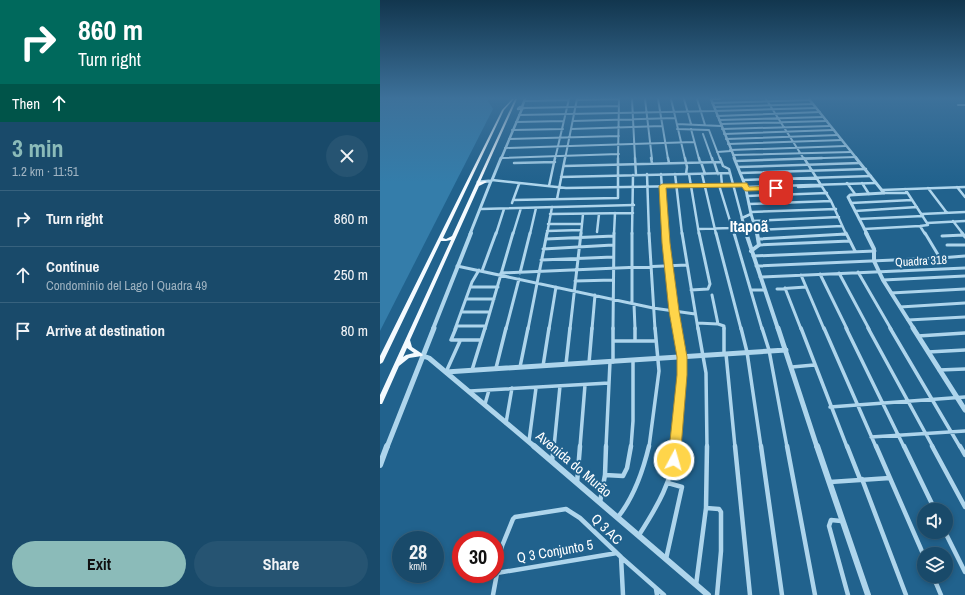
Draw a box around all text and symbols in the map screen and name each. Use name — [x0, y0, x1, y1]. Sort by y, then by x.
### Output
text: 860 m — [78, 11, 143, 49]
icon: right — [12, 16, 64, 68]
text: Turn right — [78, 47, 141, 72]
icon: ahead — [48, 92, 70, 114]
text: Then — [12, 93, 40, 114]
text: 3 min — [12, 132, 63, 164]
button: close — [326, 135, 368, 177]
text: 1.2 km · 11:51 — [12, 163, 79, 180]
pin — [759, 171, 793, 205]
icon: arrive — [765, 177, 787, 199]
icon: right — [12, 208, 34, 230]
text: Turn right — [46, 208, 103, 229]
text: 860 m — [334, 208, 368, 229]
district label: Itapoã — [730, 215, 769, 237]
street label: Quadra 318 — [895, 252, 947, 270]
text: Continue — [46, 256, 99, 277]
icon: ahead — [12, 264, 34, 286]
text: 250 m — [334, 264, 368, 285]
text: Condomínio del Lago I Quadra 49 — [46, 277, 207, 294]
icon: arrive — [12, 320, 34, 342]
text: Arrive at destination — [46, 320, 165, 341]
text: 80 m — [341, 320, 368, 341]
street label: Avenida do Murão — [532, 426, 616, 501]
position arrow — [653, 439, 695, 481]
map controls — [917, 503, 953, 583]
button: sound — [917, 503, 953, 539]
street label: Q 3 AC — [587, 510, 627, 548]
speed limit sign: 30 — [452, 531, 504, 583]
street label: Q 3 Conjunto 5 — [515, 535, 595, 567]
text: 28 — [409, 538, 427, 565]
button: Exit — [12, 541, 186, 587]
button: Share — [194, 541, 368, 587]
button: layers — [917, 547, 953, 583]
text: km/h — [409, 560, 427, 573]

